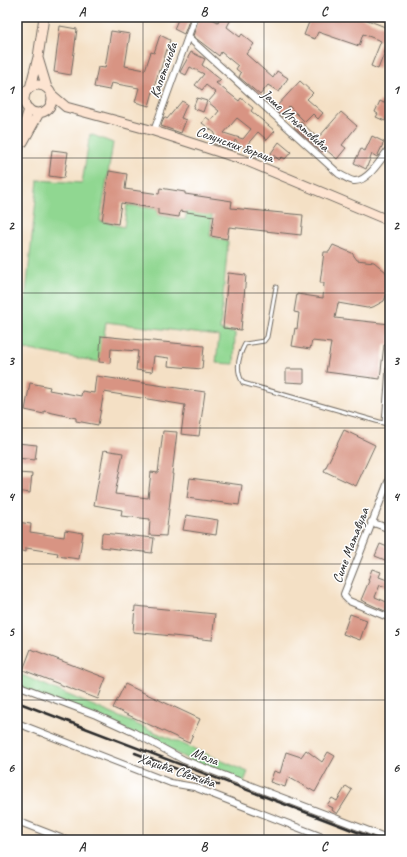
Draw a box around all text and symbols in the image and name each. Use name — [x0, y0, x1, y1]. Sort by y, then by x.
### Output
text: A — [79, 4, 87, 20]
text: B — [201, 4, 209, 20]
text: C — [321, 4, 329, 20]
street label: Капетанова — [146, 39, 182, 100]
text: 1 — [8, 82, 16, 98]
text: 1 — [393, 82, 401, 98]
street label: Јаше Игњатовића — [258, 85, 334, 156]
street label: Солунских бораца — [194, 123, 277, 167]
text: 2 — [8, 218, 15, 234]
text: 2 — [393, 218, 400, 234]
text: 3 — [8, 353, 15, 369]
text: 3 — [393, 353, 400, 369]
text: 4 — [8, 489, 16, 505]
text: 4 — [393, 489, 401, 505]
street label: Симе Матавуља — [328, 504, 373, 585]
text: 5 — [8, 624, 15, 640]
text: 5 — [393, 624, 400, 640]
street label: Мала — [189, 744, 222, 770]
street label: Хаџића Светића — [136, 749, 218, 792]
text: 6 — [8, 760, 15, 776]
text: 6 — [393, 760, 400, 776]
text: A — [79, 839, 87, 855]
text: B — [201, 839, 209, 855]
text: C — [321, 839, 329, 855]

